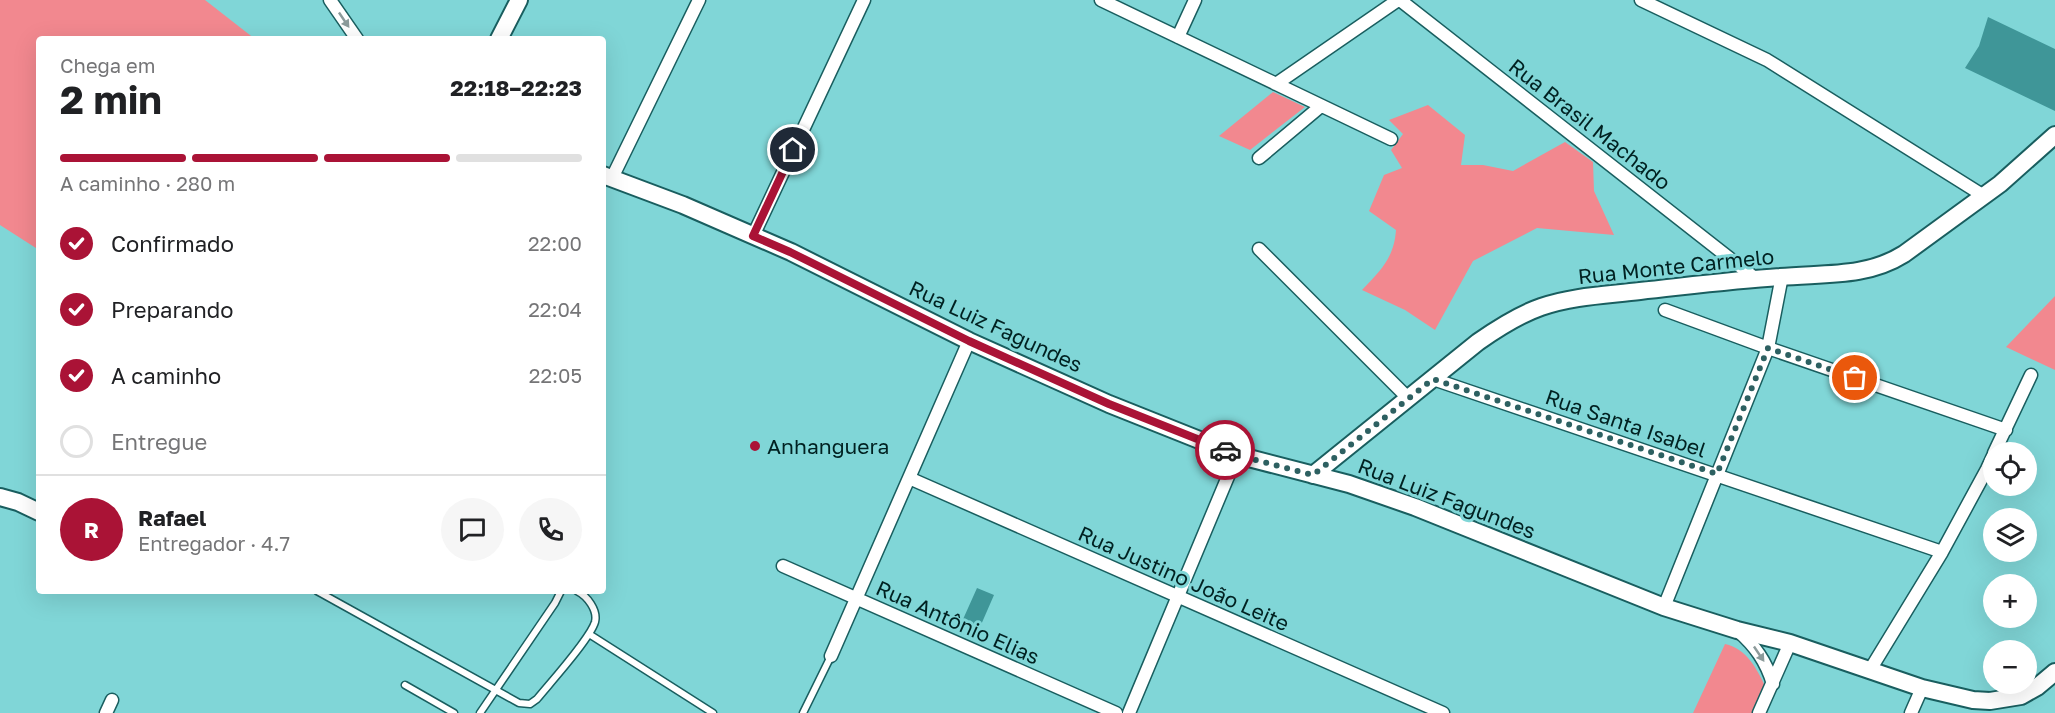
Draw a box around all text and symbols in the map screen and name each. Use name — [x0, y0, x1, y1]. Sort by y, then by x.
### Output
one-way arrow — [338, 11, 350, 27]
text: Chega em — [60, 53, 155, 77]
street label: Rua Brasil Machado — [1504, 53, 1676, 195]
text: 22:18–22:23 — [450, 74, 582, 101]
text: 2 min — [60, 76, 162, 123]
pin — [767, 124, 818, 175]
icon: home — [776, 133, 809, 166]
text: A caminho · 280 m — [60, 171, 235, 195]
icon: check — [60, 227, 93, 260]
text: Confirmado — [111, 230, 234, 257]
text: 22:00 — [528, 231, 582, 255]
street label: Rua Monte Carmelo — [1577, 243, 1775, 289]
street label: Rua Luiz Fagundes — [905, 274, 1087, 378]
icon: check — [60, 293, 93, 326]
text: Preparando — [111, 296, 234, 323]
text: 22:04 — [528, 297, 582, 321]
pin — [1829, 352, 1880, 403]
icon: check — [60, 359, 93, 392]
icon: bag — [1838, 361, 1871, 394]
text: A caminho — [111, 362, 221, 389]
text: 22:05 — [529, 363, 582, 387]
street label: Rua Santa Isabel — [1542, 383, 1710, 463]
courier — [1195, 420, 1255, 480]
text: Entregue — [111, 428, 207, 455]
place label: Anhanguera — [767, 433, 889, 459]
icon: car — [1209, 434, 1242, 467]
marker: Anhanguera — [748, 439, 762, 453]
map controls — [1983, 442, 2037, 694]
button: locate — [1983, 442, 2037, 496]
street label: Rua Luiz Fagundes — [1354, 452, 1540, 544]
button: chat — [441, 498, 504, 561]
button: phone — [519, 498, 582, 561]
text: Rafael — [138, 504, 206, 531]
button: layers — [1983, 508, 2037, 562]
text: R — [84, 516, 99, 543]
street label: Rua Justino João Leite — [1075, 520, 1293, 636]
text: Entregador · 4.7 — [138, 531, 290, 555]
street label: Rua Antônio Elias — [872, 574, 1044, 670]
button: + — [1983, 574, 2037, 628]
button: − — [1983, 640, 2037, 694]
one-way arrow — [1753, 646, 1764, 662]

